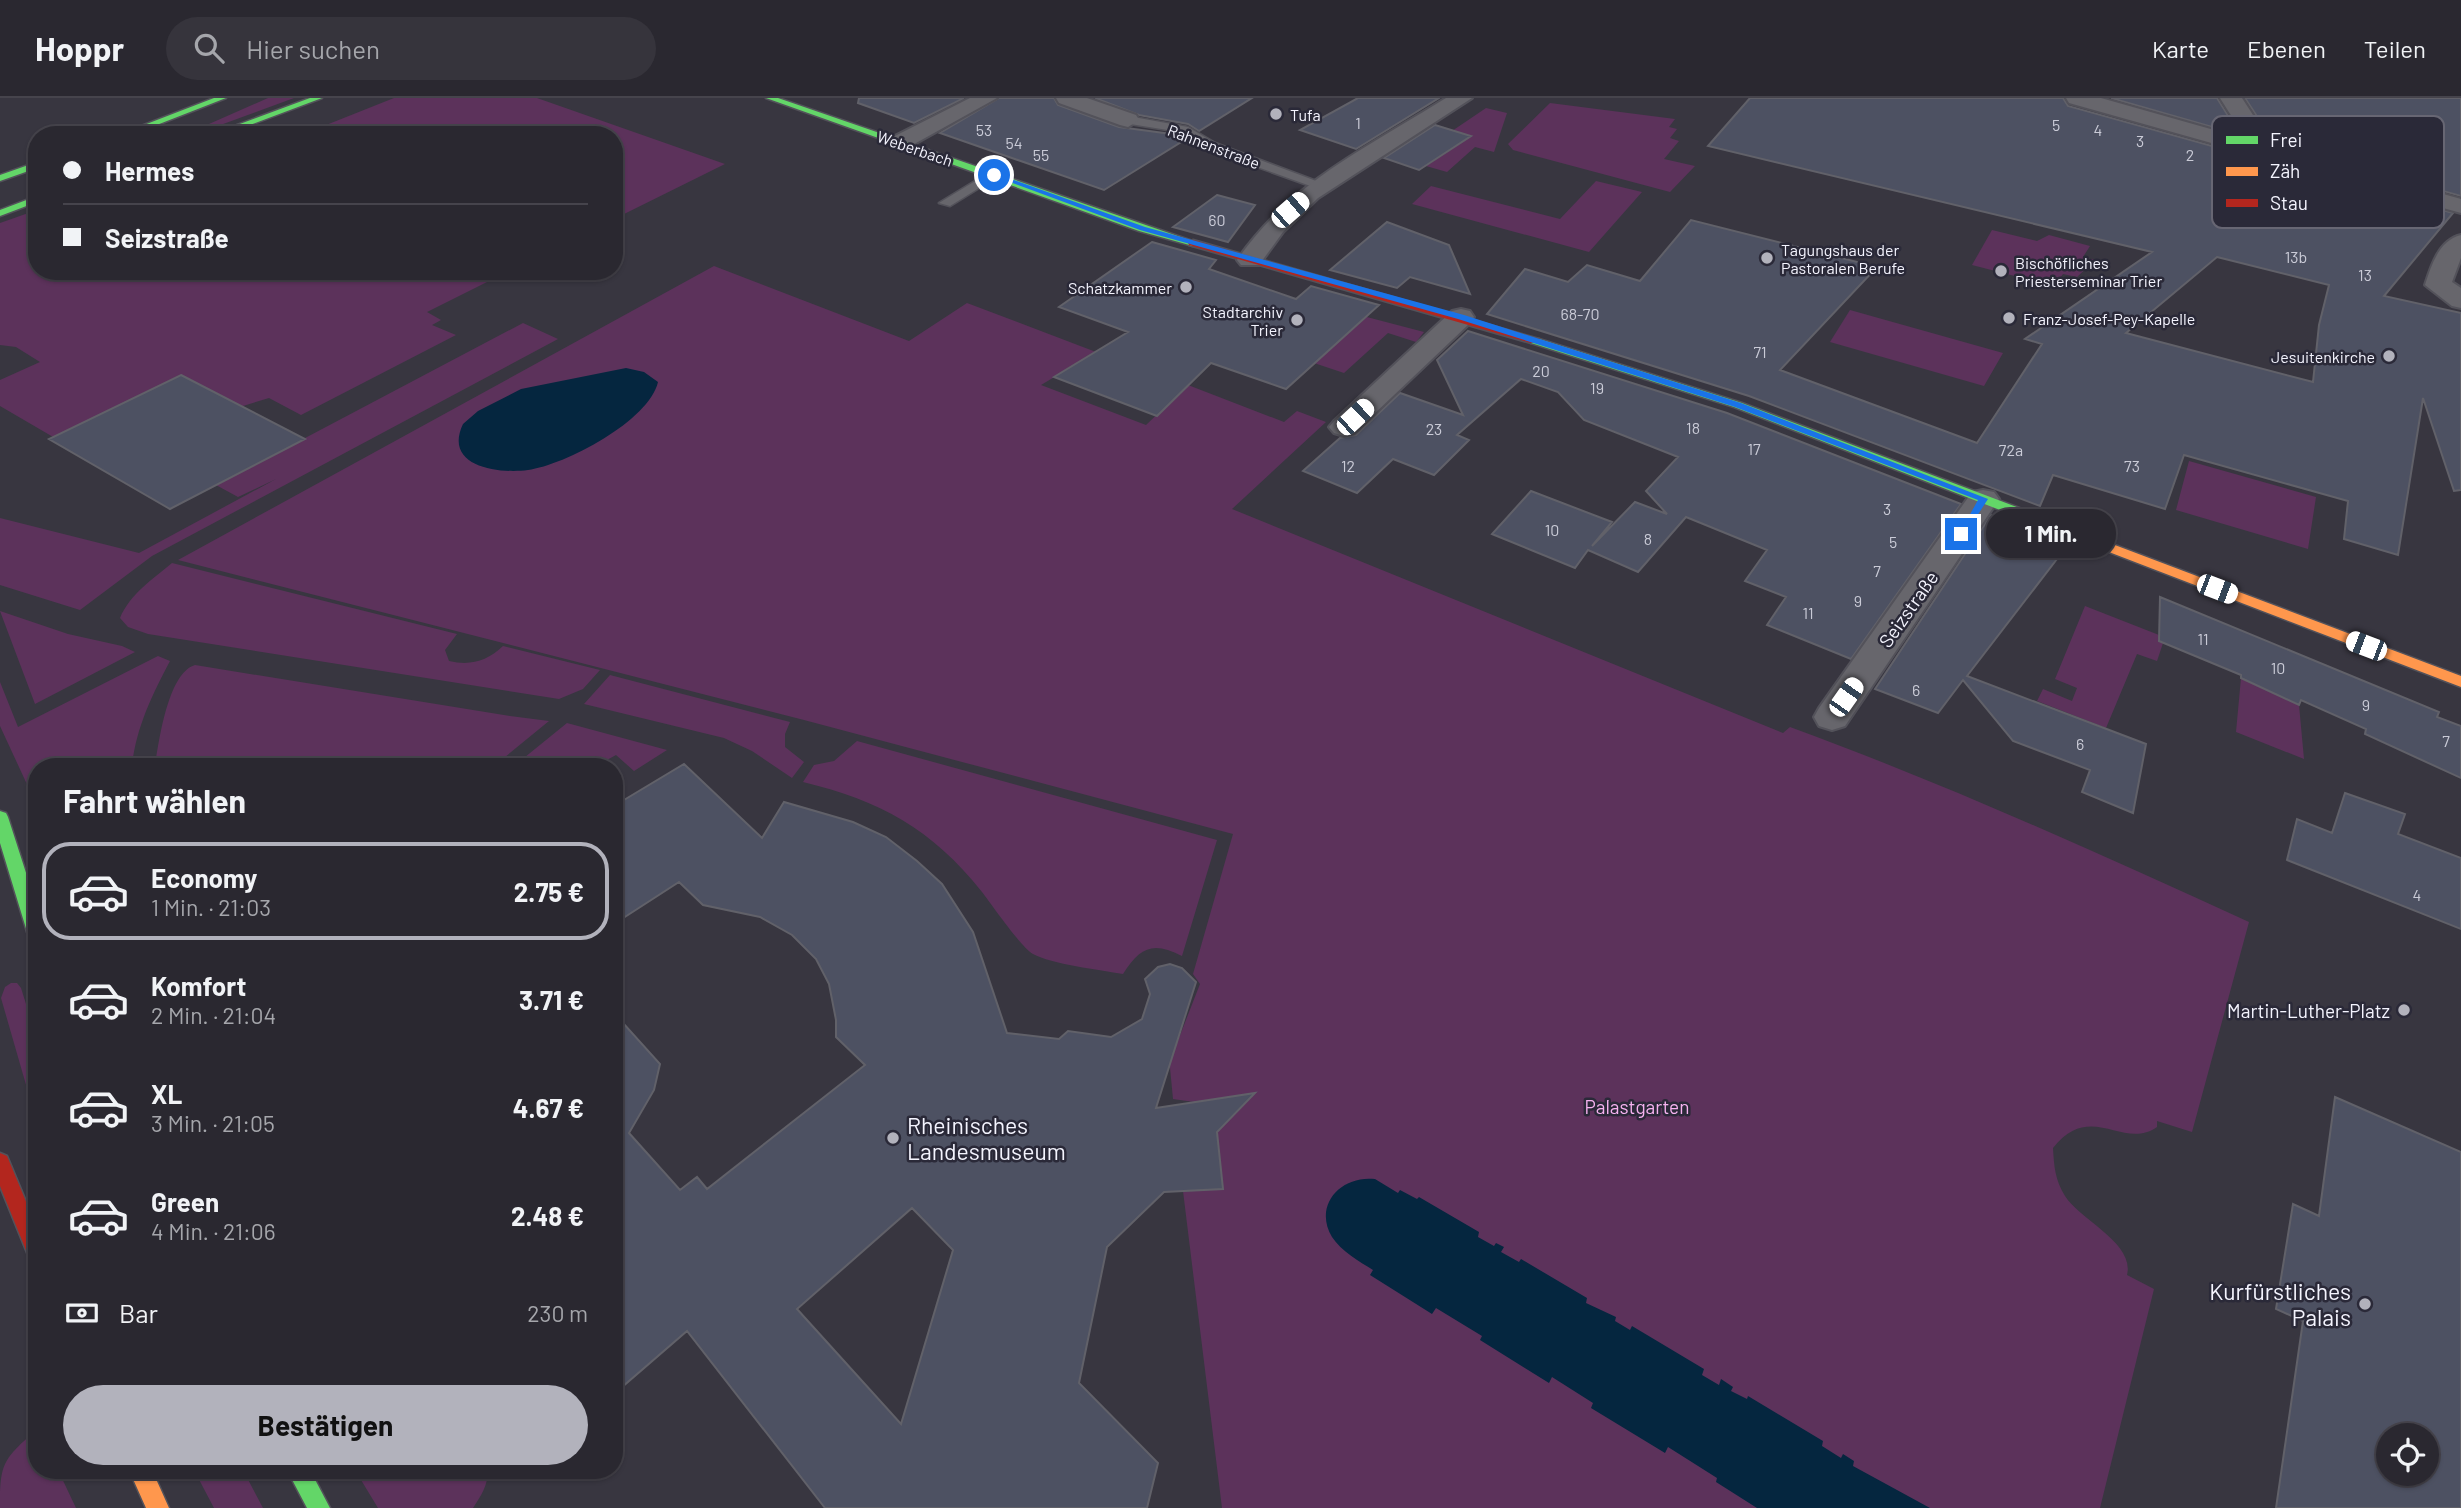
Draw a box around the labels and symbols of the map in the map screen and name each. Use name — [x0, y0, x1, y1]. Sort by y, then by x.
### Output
place label: Tufa — [1290, 105, 1321, 124]
marker: Tufa — [1268, 106, 1284, 122]
house number: 1 — [1355, 113, 1361, 132]
house number: 5 — [2052, 115, 2060, 134]
legend — [2212, 116, 2444, 228]
house number: 53 — [976, 120, 992, 139]
street label: Rahnenstraße — [1165, 120, 1263, 172]
house number: 4 — [2094, 120, 2102, 139]
street label: Weberbach — [875, 126, 955, 170]
text: Frei — [2270, 128, 2302, 151]
house number: 3 — [2136, 131, 2144, 150]
house number: 54 — [1005, 133, 1023, 152]
house number: 55 — [1033, 145, 1049, 164]
house number: 2 — [2186, 145, 2194, 164]
route start — [978, 159, 1010, 191]
text: Zäh — [2270, 159, 2300, 182]
car — [1268, 188, 1313, 232]
text: Stau — [2270, 191, 2308, 214]
house number: 60 — [1208, 210, 1226, 229]
place label: Tagungshaus der Pastoralen Berufe — [1781, 240, 1905, 277]
house number: 13b — [2285, 247, 2307, 266]
marker: Tagungshaus der Pastoralen Berufe — [1759, 250, 1775, 266]
place label: Bischöfliches Priesterseminar Trier — [2015, 253, 2162, 290]
marker: Bischöfliches Priesterseminar Trier — [1993, 263, 2009, 279]
house number: 13 — [2358, 265, 2372, 284]
place label: Schatzkammer — [1068, 278, 1172, 297]
marker: Schatzkammer — [1178, 279, 1194, 295]
place label: Stadtarchiv Trier — [1203, 302, 1283, 339]
house number: 68-70 — [1561, 304, 1599, 323]
place label: Franz-Josef-Pey-Kapelle — [2023, 309, 2195, 328]
marker: Franz-Josef-Pey-Kapelle — [2001, 310, 2017, 326]
marker: Stadtarchiv Trier — [1289, 312, 1305, 328]
house number: 71 — [1753, 342, 1767, 361]
place label: Jesuitenkirche — [2271, 347, 2375, 366]
marker: Jesuitenkirche — [2381, 348, 2397, 364]
house number: 20 — [1532, 361, 1550, 380]
house number: 19 — [1590, 378, 1604, 397]
car — [1333, 395, 1378, 439]
house number: 18 — [1686, 418, 1700, 437]
house number: 23 — [1426, 419, 1442, 438]
house number: 17 — [1747, 439, 1761, 458]
house number: 72a — [1999, 440, 2023, 459]
house number: 12 — [1341, 456, 1355, 475]
house number: 73 — [2124, 456, 2140, 475]
house number: 3 — [1883, 499, 1891, 518]
callout: 1 Min. — [1986, 510, 2115, 558]
route end — [1945, 518, 1977, 550]
house number: 10 — [1545, 520, 1559, 539]
house number: 8 — [1644, 529, 1652, 548]
house number: 5 — [1889, 532, 1897, 551]
house number: 7 — [1873, 561, 1881, 580]
street label: Seizstraße — [1873, 566, 1943, 652]
car — [2194, 572, 2241, 606]
house number: 9 — [1854, 591, 1862, 610]
house number: 11 — [1802, 603, 1814, 622]
house number: 11 — [2197, 629, 2209, 648]
car — [2343, 629, 2390, 663]
house number: 10 — [2271, 658, 2285, 677]
car — [1826, 674, 1867, 720]
house number: 6 — [1912, 680, 1920, 699]
house number: 9 — [2362, 695, 2370, 714]
house number: 7 — [2442, 731, 2450, 750]
house number: 6 — [2076, 734, 2084, 753]
house number: 4 — [2413, 885, 2421, 904]
place label: Martin-Luther-Platz — [2227, 999, 2390, 1022]
marker: Martin-Luther-Platz — [2396, 1002, 2412, 1018]
park label: Palastgarten — [1585, 1095, 1689, 1118]
place label: Rheinisches Landesmuseum — [907, 1111, 1066, 1165]
marker: Rheinisches Landesmuseum — [885, 1130, 901, 1146]
place label: Kurfürstliches Palais — [2209, 1277, 2351, 1331]
marker: Kurfürstliches Palais — [2357, 1296, 2373, 1312]

